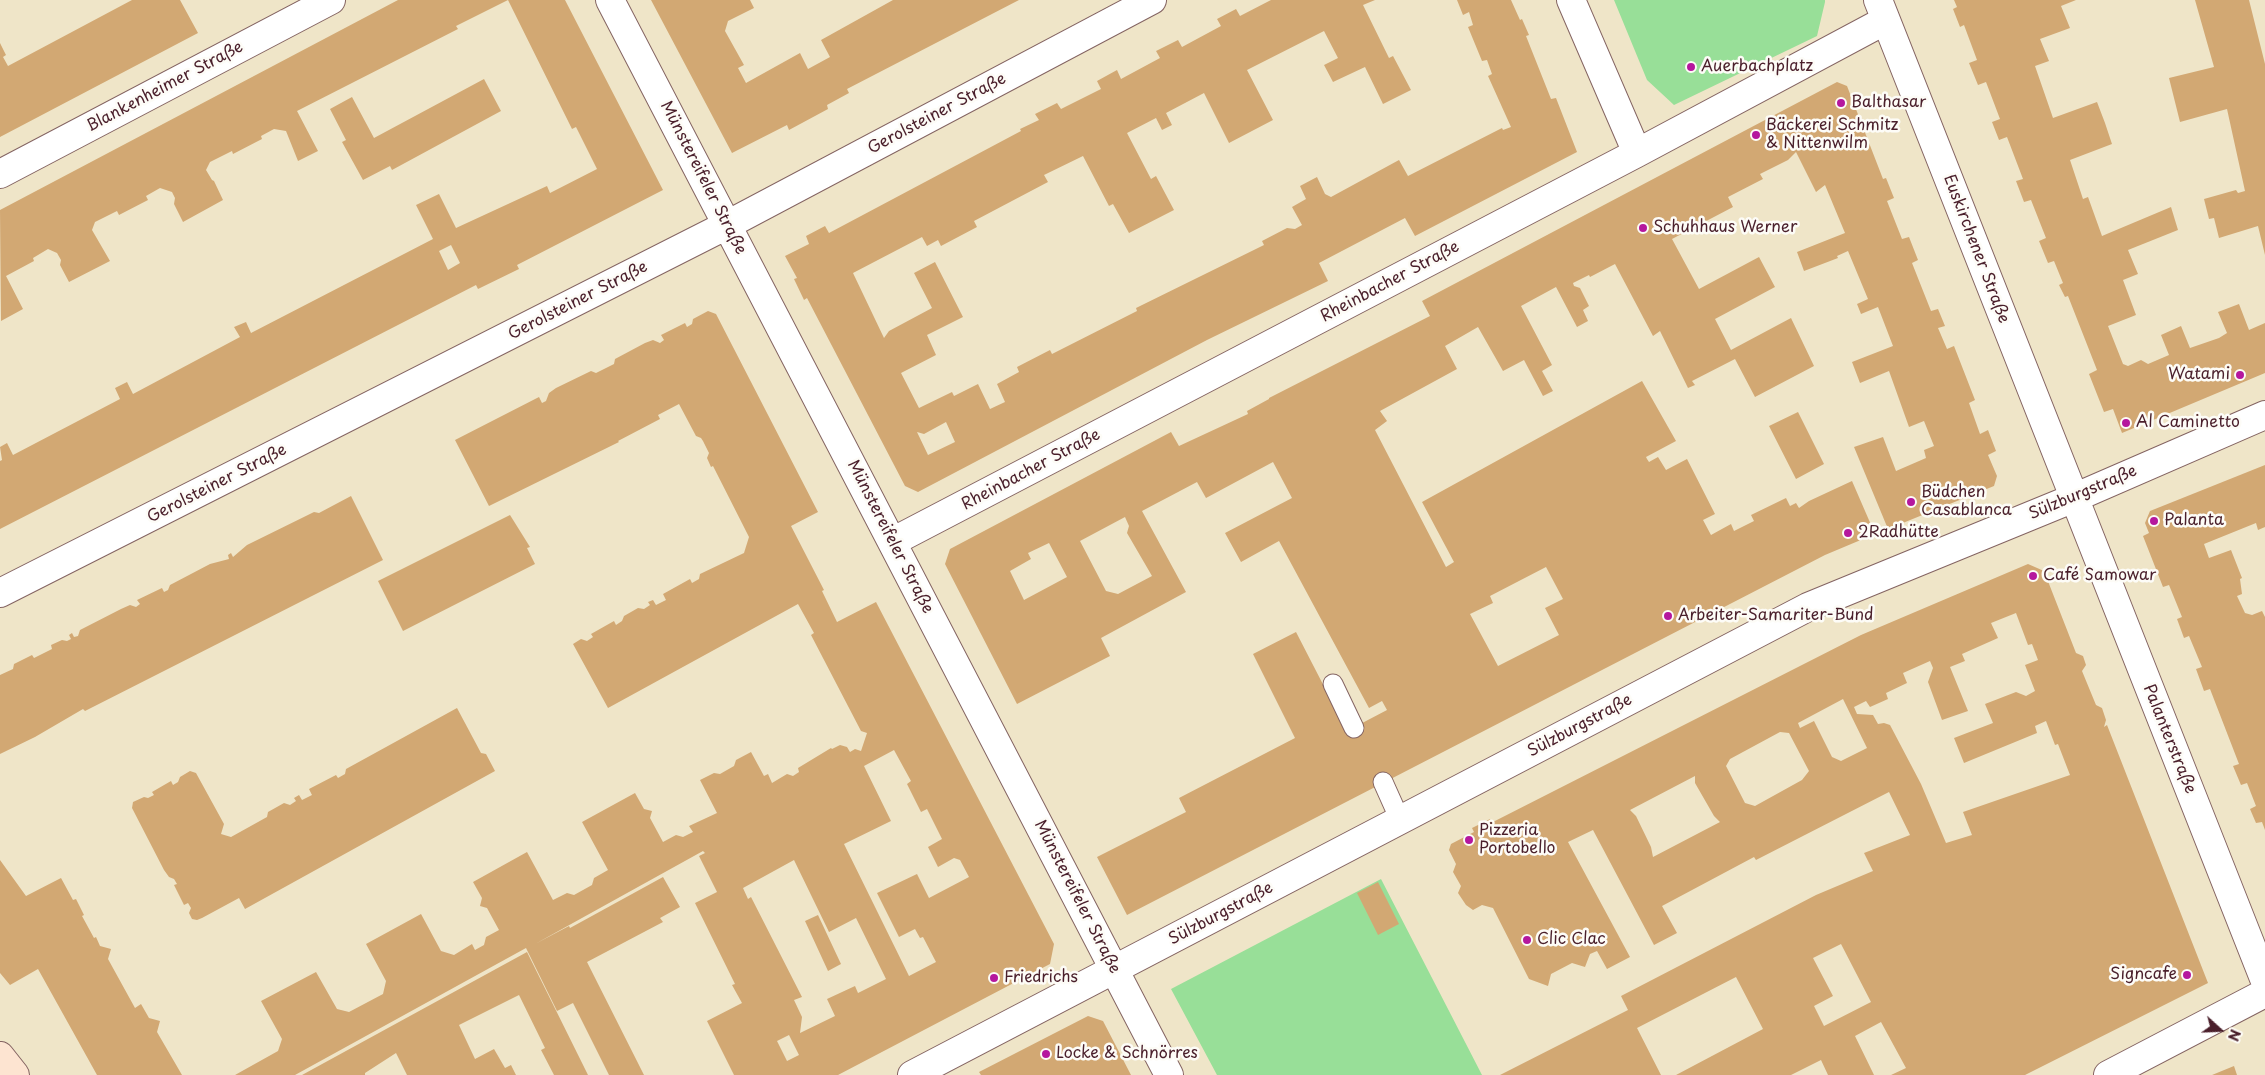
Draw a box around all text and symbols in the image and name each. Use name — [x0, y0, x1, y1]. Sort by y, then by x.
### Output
street label: Blankenheimer Straße — [83, 38, 247, 136]
place label: Auerbachplatz — [1701, 57, 1813, 77]
marker: Auerbachplatz — [1685, 61, 1697, 73]
street label: Gerolsteiner Straße — [865, 69, 1009, 159]
place label: Balthasar — [1851, 93, 1926, 113]
marker: Balthasar — [1835, 97, 1847, 109]
street label: Münstereifeler Straße — [656, 98, 750, 258]
place label: Bäckerei Schmitz & Nittenwilm — [1766, 116, 1898, 154]
marker: Bäckerei Schmitz & Nittenwilm — [1750, 129, 1762, 141]
street label: Euskirchener Straße — [1939, 172, 2013, 326]
place label: Schuhhaus Werner — [1653, 218, 1797, 238]
marker: Schuhhaus Werner — [1637, 222, 1649, 234]
street label: Rheinbacher Straße — [1317, 237, 1463, 327]
street label: Gerolsteiner Straße — [505, 258, 651, 344]
place label: Watami — [2168, 365, 2230, 385]
marker: Watami — [2234, 369, 2246, 381]
place label: Al Caminetto — [2136, 413, 2240, 433]
marker: Al Caminetto — [2120, 417, 2132, 429]
street label: Rheinbacher Straße — [958, 425, 1104, 515]
street label: Gerolsteiner Straße — [144, 441, 290, 527]
street label: Münstereifeler Straße — [843, 457, 937, 617]
street label: Sülzburgstraße — [2026, 462, 2140, 524]
place label: Büdchen Casablanca — [1921, 483, 2012, 521]
marker: Büdchen Casablanca — [1905, 496, 1917, 508]
place label: Palanta — [2164, 511, 2224, 531]
marker: Palanta — [2148, 515, 2160, 527]
place label: 2Radhütte — [1858, 523, 1939, 543]
marker: 2Radhütte — [1842, 527, 1854, 539]
place label: Café Samowar — [2043, 566, 2156, 586]
marker: Café Samowar — [2027, 570, 2039, 582]
place label: Arbeiter-Samariter-Bund — [1678, 606, 1874, 626]
marker: Arbeiter-Samariter-Bund — [1662, 610, 1674, 622]
street label: Palanterstraße — [2138, 682, 2200, 796]
street label: Sülzburgstraße — [1524, 690, 1636, 762]
street label: Münstereifeler Straße — [1030, 817, 1124, 977]
place label: Pizzeria Portobello — [1479, 821, 1555, 859]
marker: Pizzeria Portobello — [1463, 834, 1475, 846]
street label: Sülzburgstraße — [1165, 878, 1277, 950]
place label: Clic Clac — [1537, 930, 1606, 950]
marker: Clic Clac — [1521, 934, 1533, 946]
place label: Signcafe — [2110, 965, 2177, 985]
place label: Friedrichs — [1004, 968, 1078, 988]
marker: Signcafe — [2181, 969, 2193, 981]
marker: Friedrichs — [988, 972, 1000, 984]
north arrow — [2195, 1005, 2245, 1055]
text: N — [2223, 1026, 2246, 1044]
place label: Locke & Schnörres — [1056, 1044, 1198, 1064]
marker: Locke & Schnörres — [1040, 1048, 1052, 1060]

